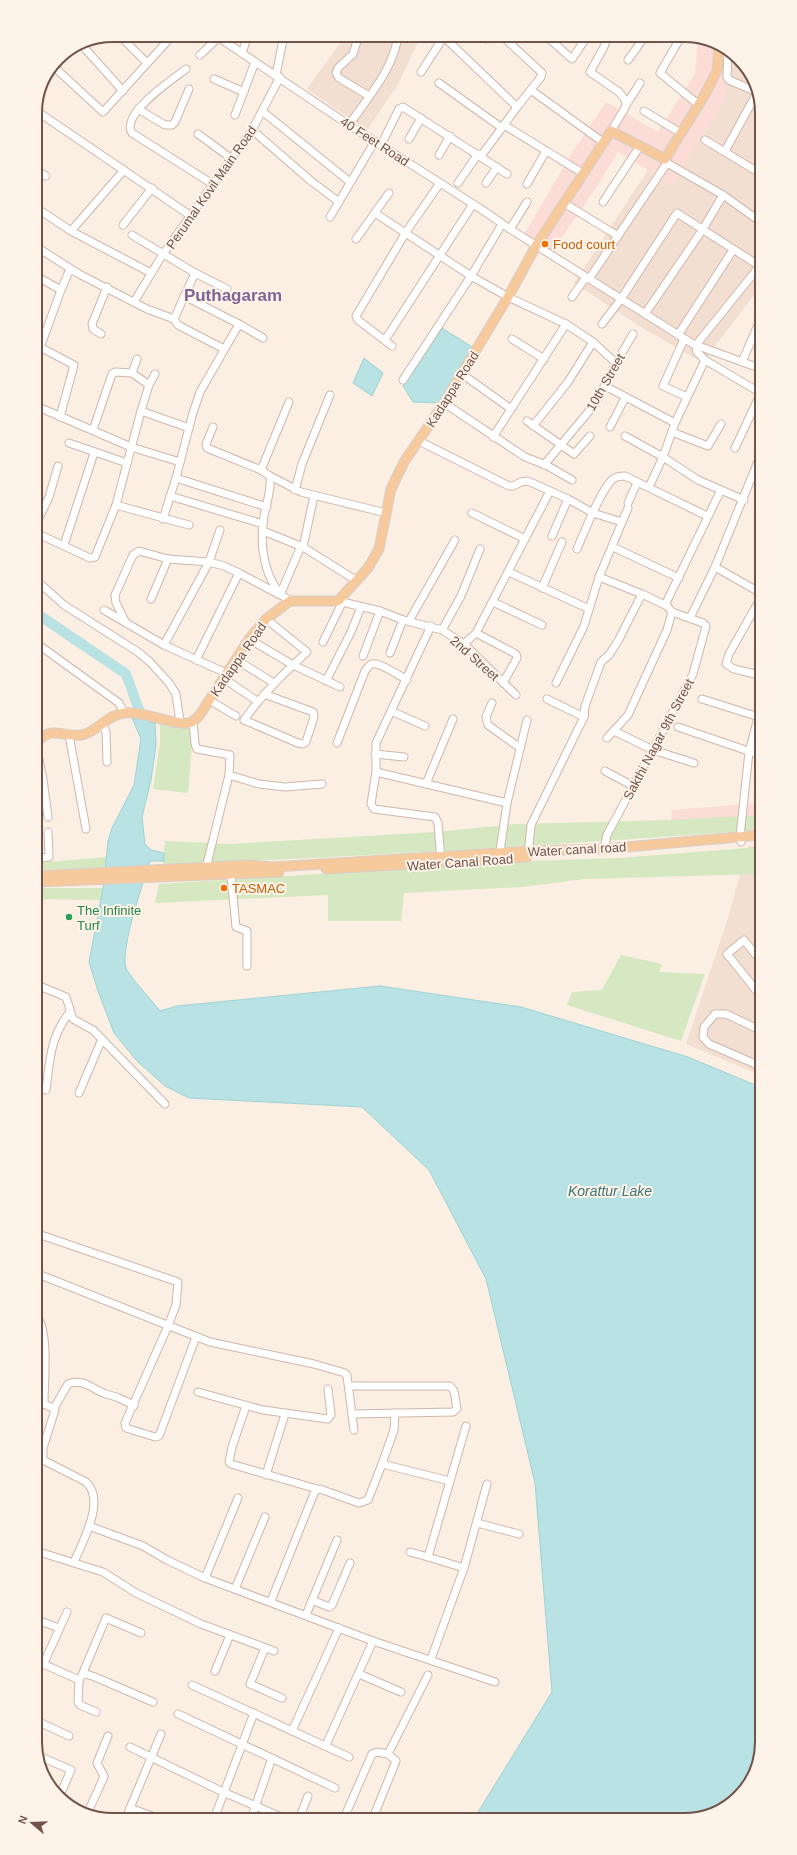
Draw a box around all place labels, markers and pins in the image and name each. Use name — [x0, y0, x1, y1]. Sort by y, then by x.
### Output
place label: Food court — [553, 237, 616, 252]
marker: Food court — [540, 239, 550, 249]
place label: TASMAC — [232, 881, 285, 896]
marker: TASMAC — [219, 883, 229, 893]
place label: The Infinite Turf — [77, 903, 141, 933]
marker: The Infinite Turf — [64, 912, 74, 922]

